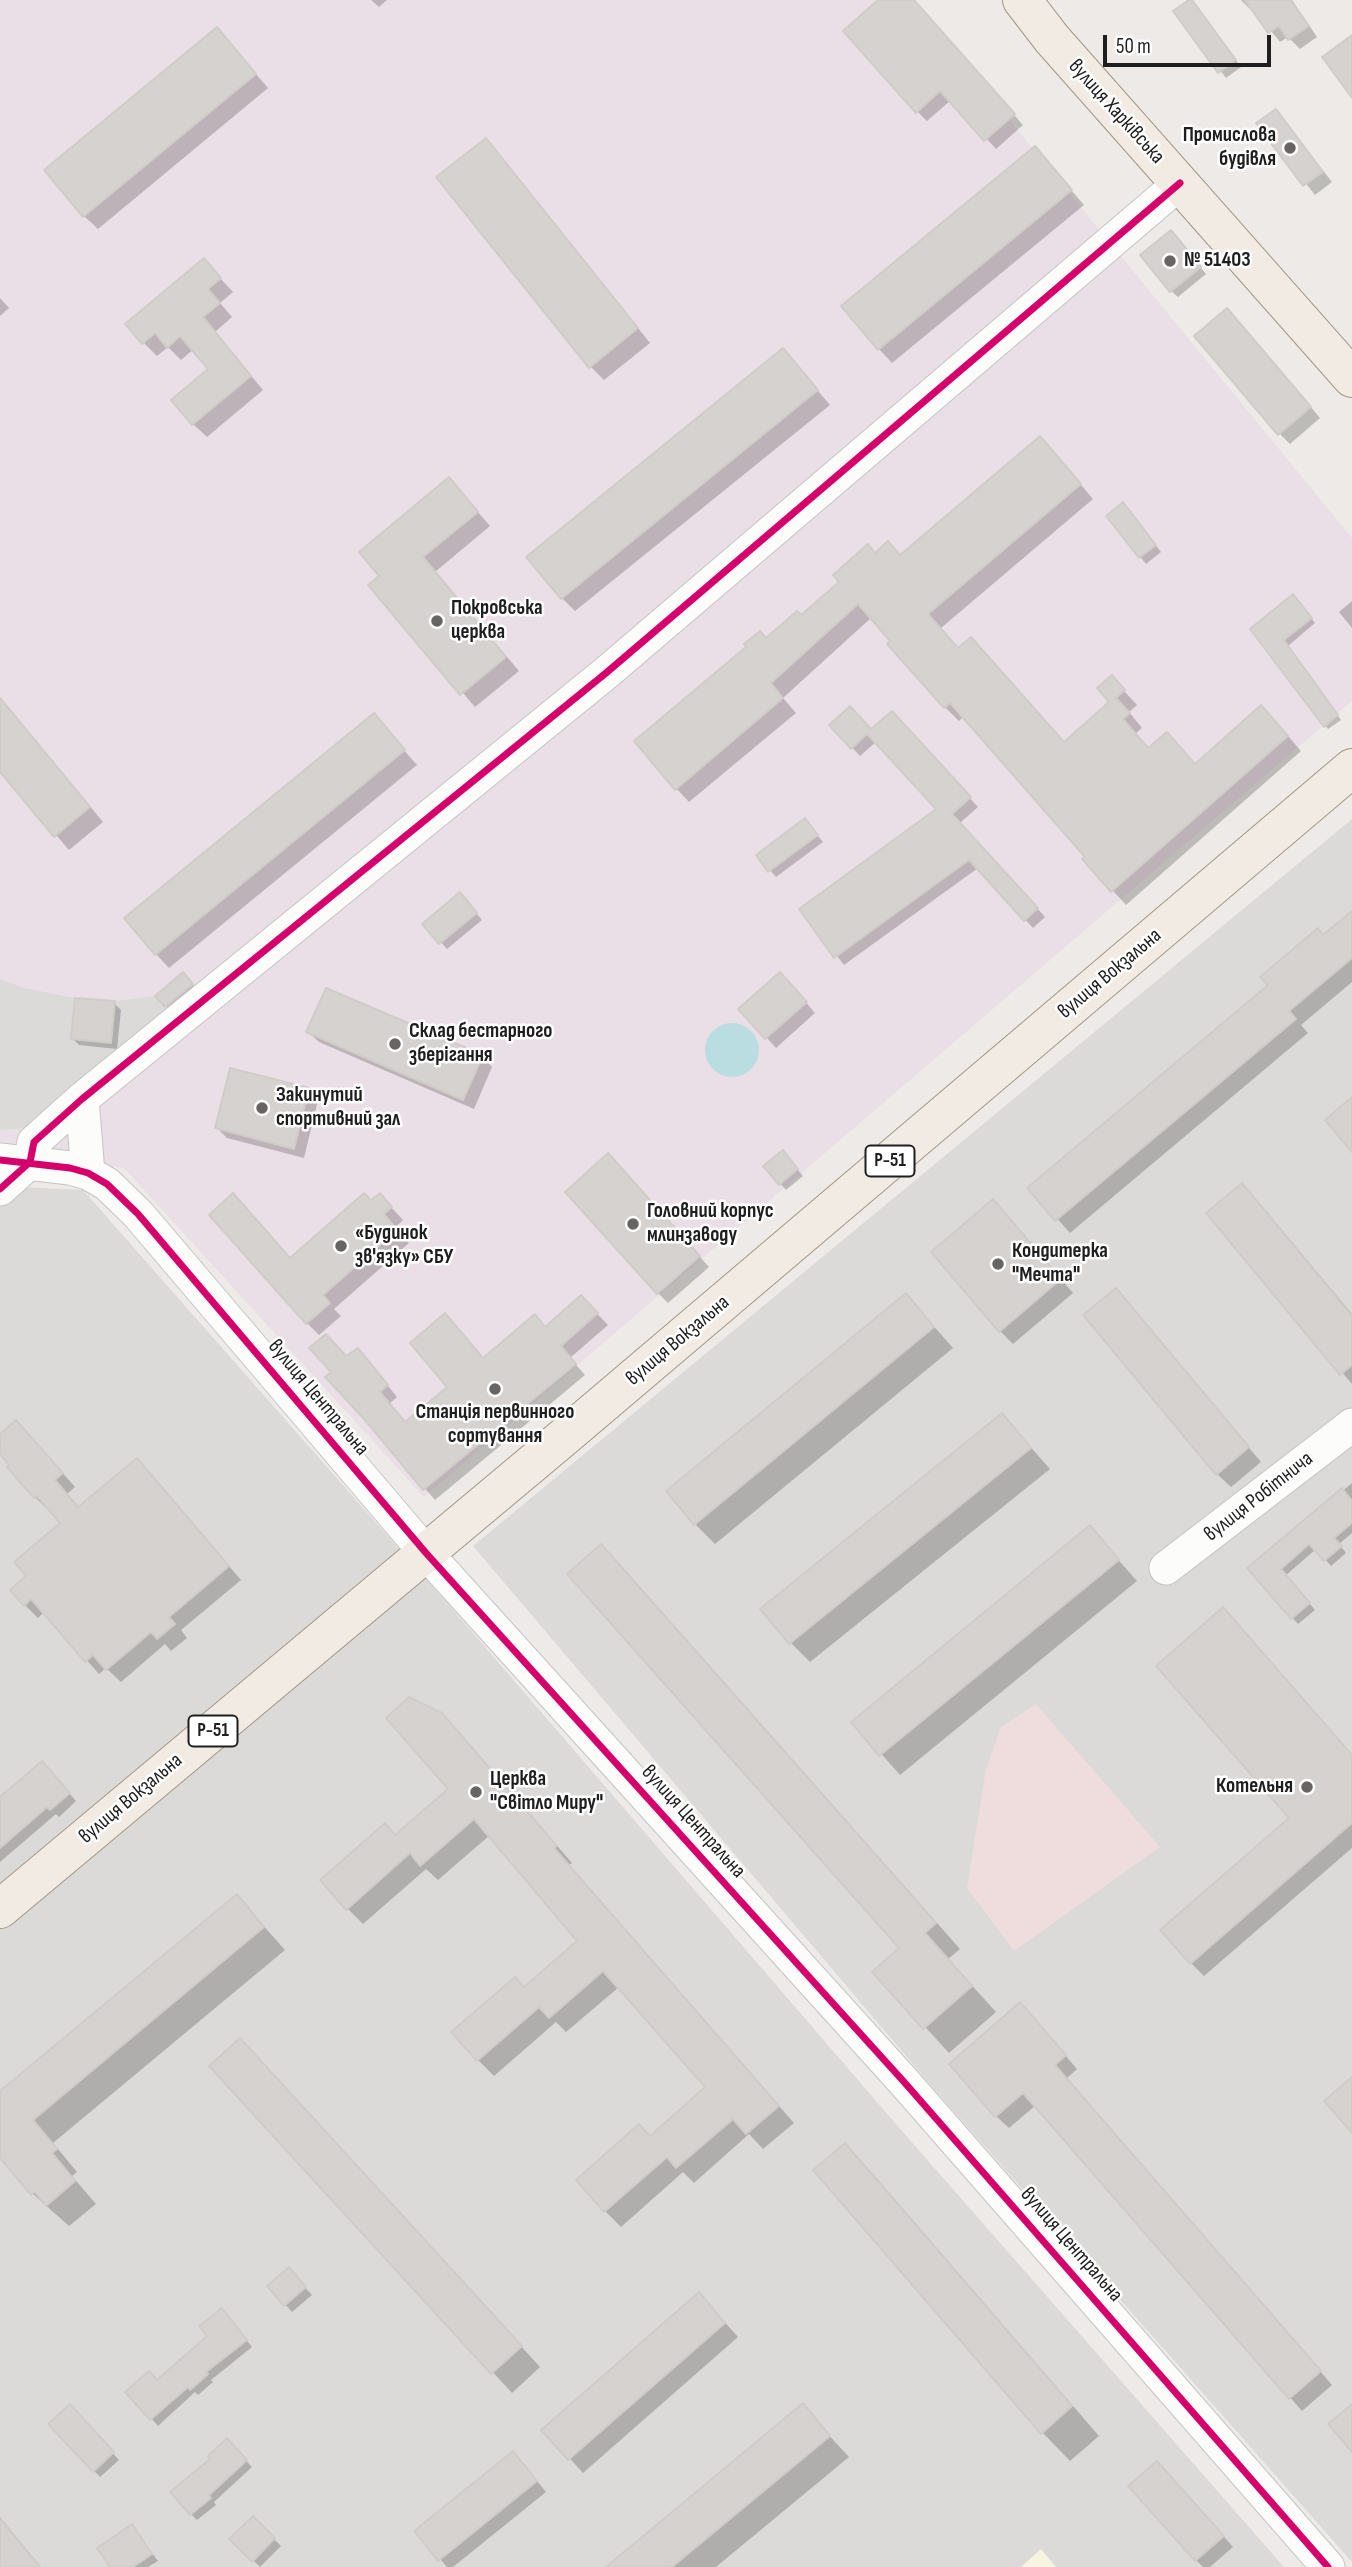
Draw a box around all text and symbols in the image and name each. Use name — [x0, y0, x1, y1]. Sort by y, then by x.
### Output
scale bar — [1107, 21, 1275, 65]
text: 50 m — [1116, 34, 1151, 59]
street label: вулиця Харківська — [1062, 55, 1170, 169]
place label: Промислова будівля — [1183, 123, 1276, 173]
marker: Промислова будівля — [1282, 140, 1298, 156]
place label: № 51403 — [1184, 248, 1251, 274]
marker: № 51403 — [1162, 253, 1178, 269]
place label: Покровська церква — [451, 596, 543, 646]
marker: Покровська церква — [429, 613, 445, 629]
street label: вулиця Вокзальна — [1053, 923, 1167, 1025]
place label: Склад бестарного зберігання — [409, 1019, 553, 1069]
marker: Склад бестарного зберігання — [387, 1036, 403, 1052]
place label: Закинутий спортивний зал — [276, 1083, 400, 1133]
marker: Закинутий спортивний зал — [254, 1100, 270, 1116]
road number: Р-51 — [866, 1146, 914, 1176]
place label: Головний корпус млинзаводу — [647, 1199, 774, 1249]
marker: Головний корпус млинзаводу — [625, 1216, 641, 1232]
place label: «Будинок зв'язку» СБУ — [355, 1221, 453, 1271]
marker: «Будинок зв'язку» СБУ — [333, 1238, 349, 1254]
place label: Кондитерка "Мечта" — [1012, 1239, 1108, 1289]
marker: Кондитерка "Мечта" — [990, 1256, 1006, 1272]
street label: вулиця Вокзальна — [621, 1290, 735, 1392]
street label: вулиця Центральна — [262, 1335, 374, 1461]
marker: Станція первинного сортування — [487, 1381, 503, 1397]
place label: Станція первинного сортування — [416, 1400, 574, 1450]
street label: вулиця Робітнича — [1200, 1447, 1318, 1547]
road number: Р-51 — [188, 1716, 238, 1746]
street label: вулиця Вокзальна — [74, 1748, 188, 1850]
street label: вулиця Центральна — [636, 1760, 750, 1884]
place label: Церква "Світло Миру" — [490, 1767, 603, 1817]
place label: Котельня — [1216, 1774, 1293, 1800]
marker: Котельня — [1299, 1779, 1315, 1795]
marker: Церква "Світло Миру" — [468, 1784, 484, 1800]
street label: вулиця Центральна — [1014, 2183, 1128, 2307]

